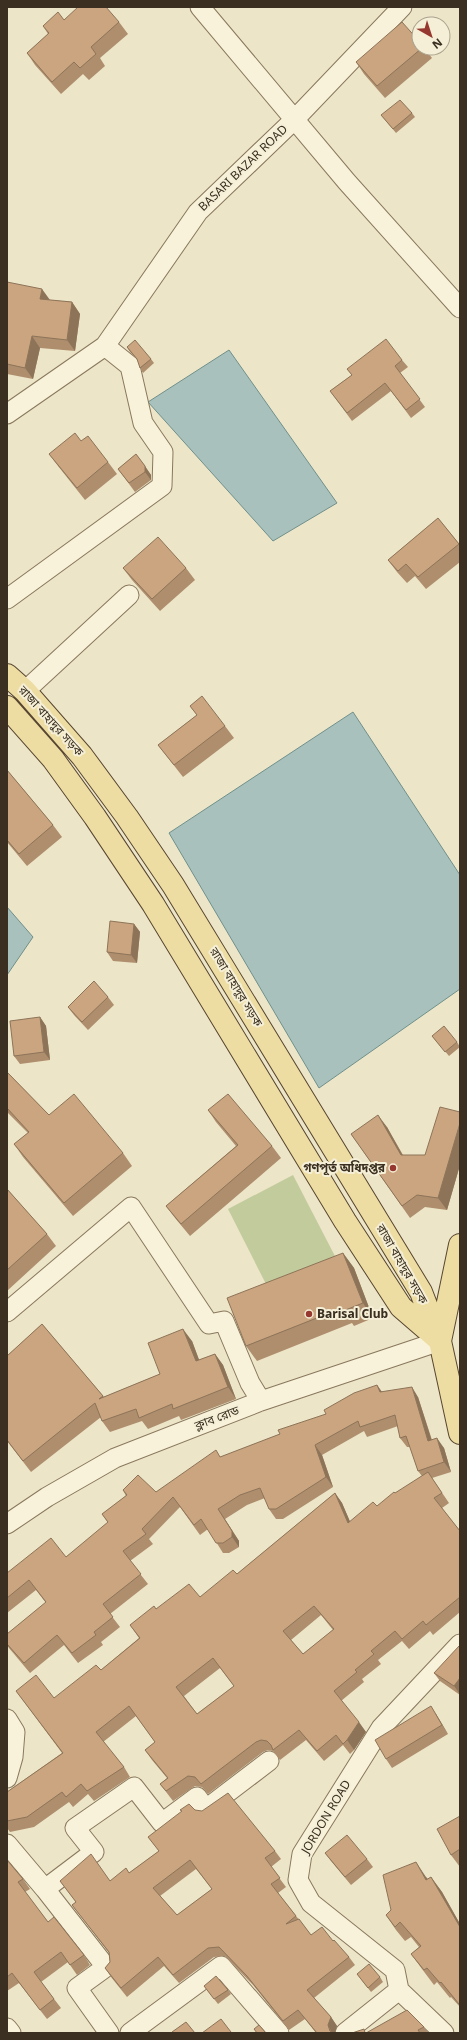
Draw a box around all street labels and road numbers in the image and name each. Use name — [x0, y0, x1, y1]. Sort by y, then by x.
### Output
street label: BASARI BAZAR ROAD — [196, 122, 292, 215]
street label: রাজা বাহাদুর সড়ক — [14, 682, 86, 761]
street label: রাজা বাহাদুর সড়ক — [205, 944, 265, 1030]
street label: রাজা বাহাদুর সড়ক — [371, 1221, 431, 1308]
street label: ক্লাব রোড — [192, 1403, 242, 1435]
street label: JORDON ROAD — [298, 1777, 355, 1858]

